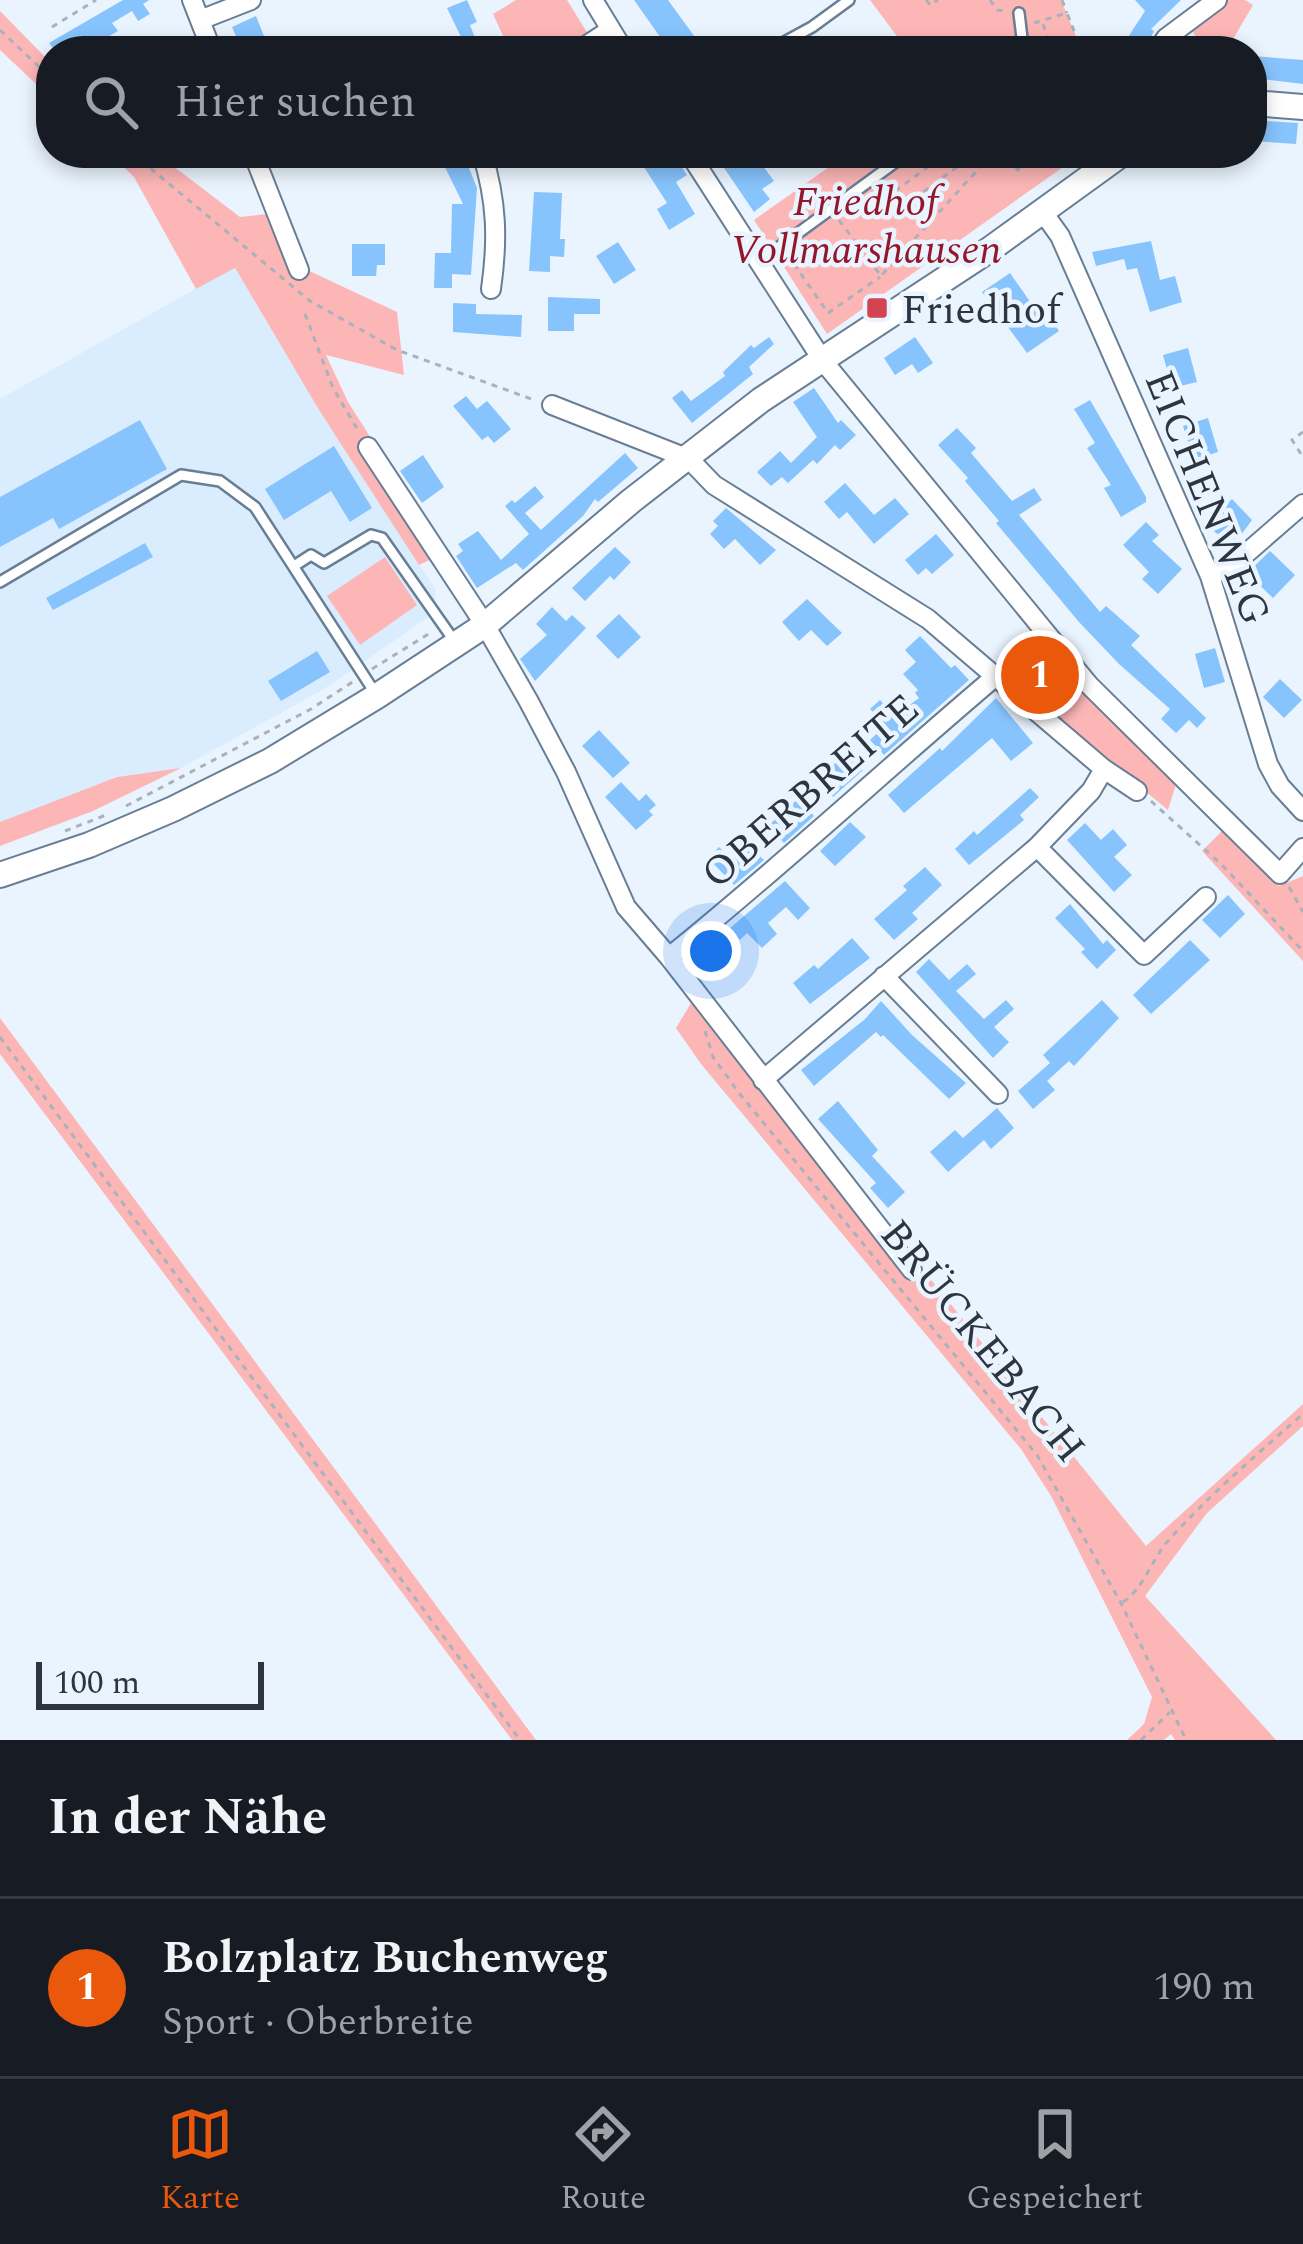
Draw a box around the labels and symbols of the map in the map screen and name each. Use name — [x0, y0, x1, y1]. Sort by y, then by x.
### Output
park label: Friedhof Vollmarshausen — [730, 171, 1002, 282]
place label: Friedhof — [901, 279, 1064, 342]
marker: Friedhof — [864, 295, 890, 321]
street label: EICHENWEG — [1127, 361, 1286, 635]
pin: 1 — [1001, 630, 1079, 720]
street label: OBERBREITE — [688, 679, 934, 905]
your location — [681, 921, 741, 981]
street label: BRÜCKEBACH — [864, 1206, 1100, 1477]
scale bar — [36, 1656, 264, 1709]

